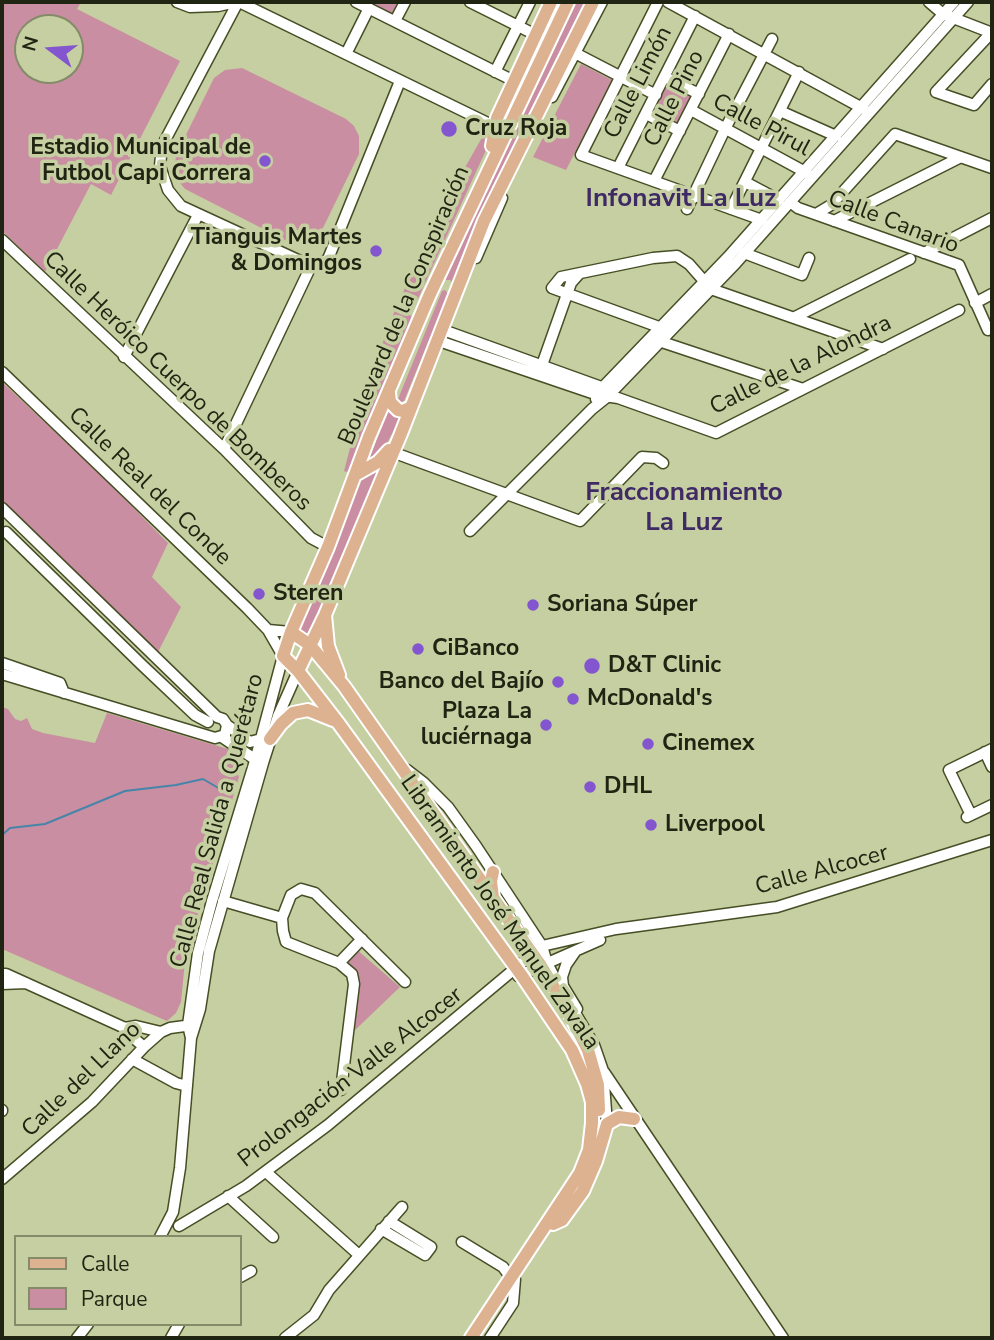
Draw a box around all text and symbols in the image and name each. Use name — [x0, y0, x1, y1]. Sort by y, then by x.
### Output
north arrow — [14, 14, 84, 84]
street label: Calle Limón — [599, 22, 679, 144]
text: N — [16, 33, 45, 54]
street label: Calle Pino — [639, 46, 711, 152]
street label: Calle Pirul — [707, 89, 815, 163]
place label: Cruz Roja — [465, 115, 567, 143]
marker: Cruz Roja — [439, 119, 459, 139]
place label: Estadio Municipal de Futbol Capi Correra — [30, 134, 251, 188]
marker: Estadio Municipal de Futbol Capi Correra — [257, 153, 273, 169]
street label: Boulevard de la Conspiración — [334, 162, 476, 450]
district label: Infonavit La Luz — [586, 184, 776, 216]
street label: Calle Canario — [824, 185, 962, 261]
place label: Tianguis Martes & Domingos — [191, 224, 362, 278]
marker: Tianguis Martes & Domingos — [368, 243, 384, 259]
street label: Calle Heróico Cuerpo de Bomberos — [37, 246, 317, 518]
street label: Calle de la Alondra — [706, 310, 896, 422]
street label: Calle Real del Conde — [62, 402, 236, 572]
district label: Fraccionamiento La Luz — [585, 478, 783, 540]
place label: Steren — [273, 580, 343, 608]
marker: Steren — [251, 586, 267, 602]
place label: Soriana Súper — [547, 591, 698, 619]
marker: Soriana Súper — [525, 597, 541, 613]
place label: CiBanco — [432, 635, 519, 663]
marker: CiBanco — [410, 641, 426, 657]
place label: D&T Clinic — [608, 652, 721, 680]
marker: D&T Clinic — [582, 656, 602, 676]
place label: Banco del Bajío — [379, 668, 544, 696]
street label: Calle Real Salida a Querétaro — [165, 671, 271, 971]
marker: Banco del Bajío — [550, 674, 566, 690]
place label: McDonald's — [587, 685, 712, 713]
marker: McDonald's — [565, 691, 581, 707]
place label: Plaza La luciérnaga — [421, 698, 532, 752]
marker: Plaza La luciérnaga — [538, 717, 554, 733]
place label: Cinemex — [662, 730, 755, 758]
marker: Cinemex — [640, 736, 656, 752]
street label: Libramiento José Manuel Zavala — [393, 770, 605, 1056]
place label: DHL — [604, 773, 652, 801]
marker: DHL — [582, 779, 598, 795]
place label: Liverpool — [665, 811, 765, 839]
marker: Liverpool — [643, 817, 659, 833]
street label: Calle Alcocer — [753, 840, 891, 902]
street label: Prolongación Valle Alcocer — [233, 982, 469, 1174]
street label: Calle del Llano — [17, 1016, 147, 1144]
legend — [14, 1235, 242, 1326]
text: Calle — [81, 1250, 129, 1278]
text: Parque — [81, 1285, 148, 1313]

